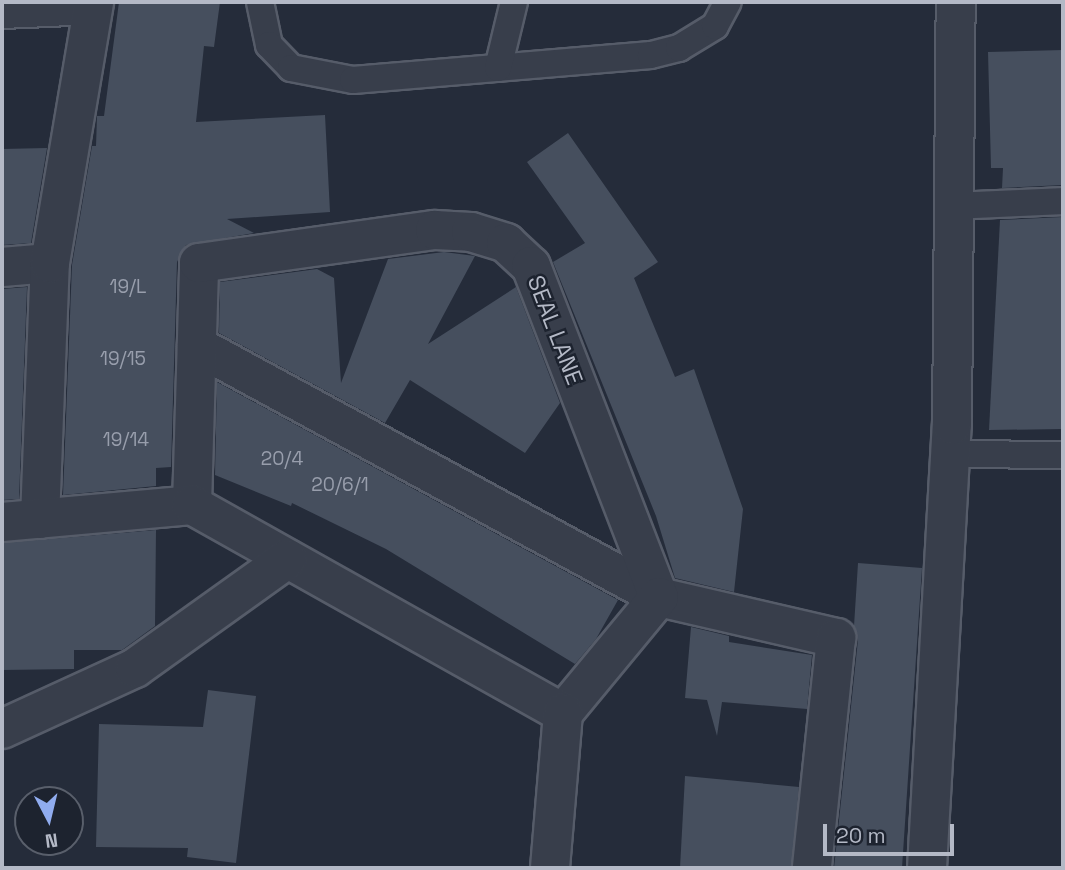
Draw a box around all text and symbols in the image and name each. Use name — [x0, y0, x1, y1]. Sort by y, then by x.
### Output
street label: SEAL LANE — [521, 271, 589, 389]
house number: 19/L — [110, 276, 146, 298]
house number: 19/15 — [100, 348, 146, 370]
house number: 19/14 — [103, 429, 149, 451]
house number: 20/4 — [261, 448, 303, 470]
house number: 20/6/1 — [311, 474, 369, 496]
north arrow — [14, 786, 84, 856]
scale bar — [827, 810, 958, 854]
text: 20 m — [836, 822, 886, 849]
text: N — [44, 827, 59, 854]

